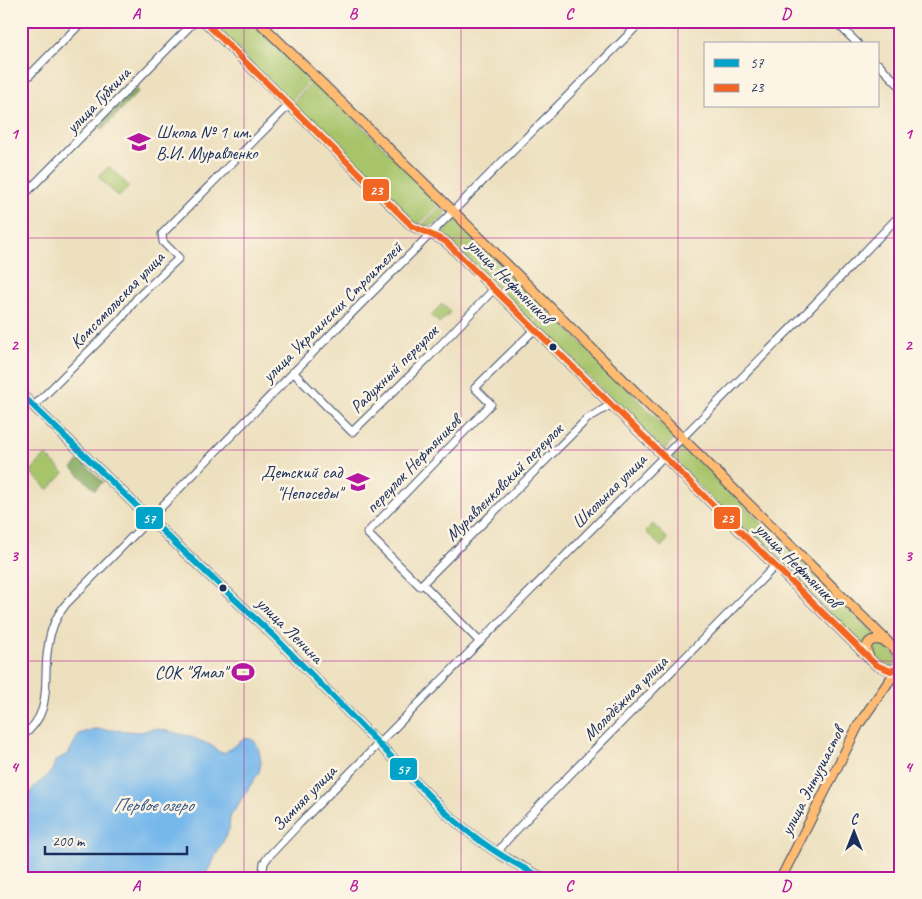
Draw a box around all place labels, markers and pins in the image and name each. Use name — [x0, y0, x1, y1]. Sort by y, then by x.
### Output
place label: Школа № 1 им. В.И. Муравленко — [156, 121, 259, 164]
school or university icon: Школа № 1 им. В.И. Муравленко — [126, 129, 152, 155]
unlabelled marker — [548, 342, 558, 352]
place label: Детский сад "Непоседы" — [261, 461, 346, 504]
school or university icon: Детский сад "Непоседы" — [345, 469, 371, 495]
unlabelled marker — [218, 583, 228, 593]
sports icon: СОК "Ямал" — [230, 659, 256, 685]
place label: СОК "Ямал" — [155, 661, 231, 683]

